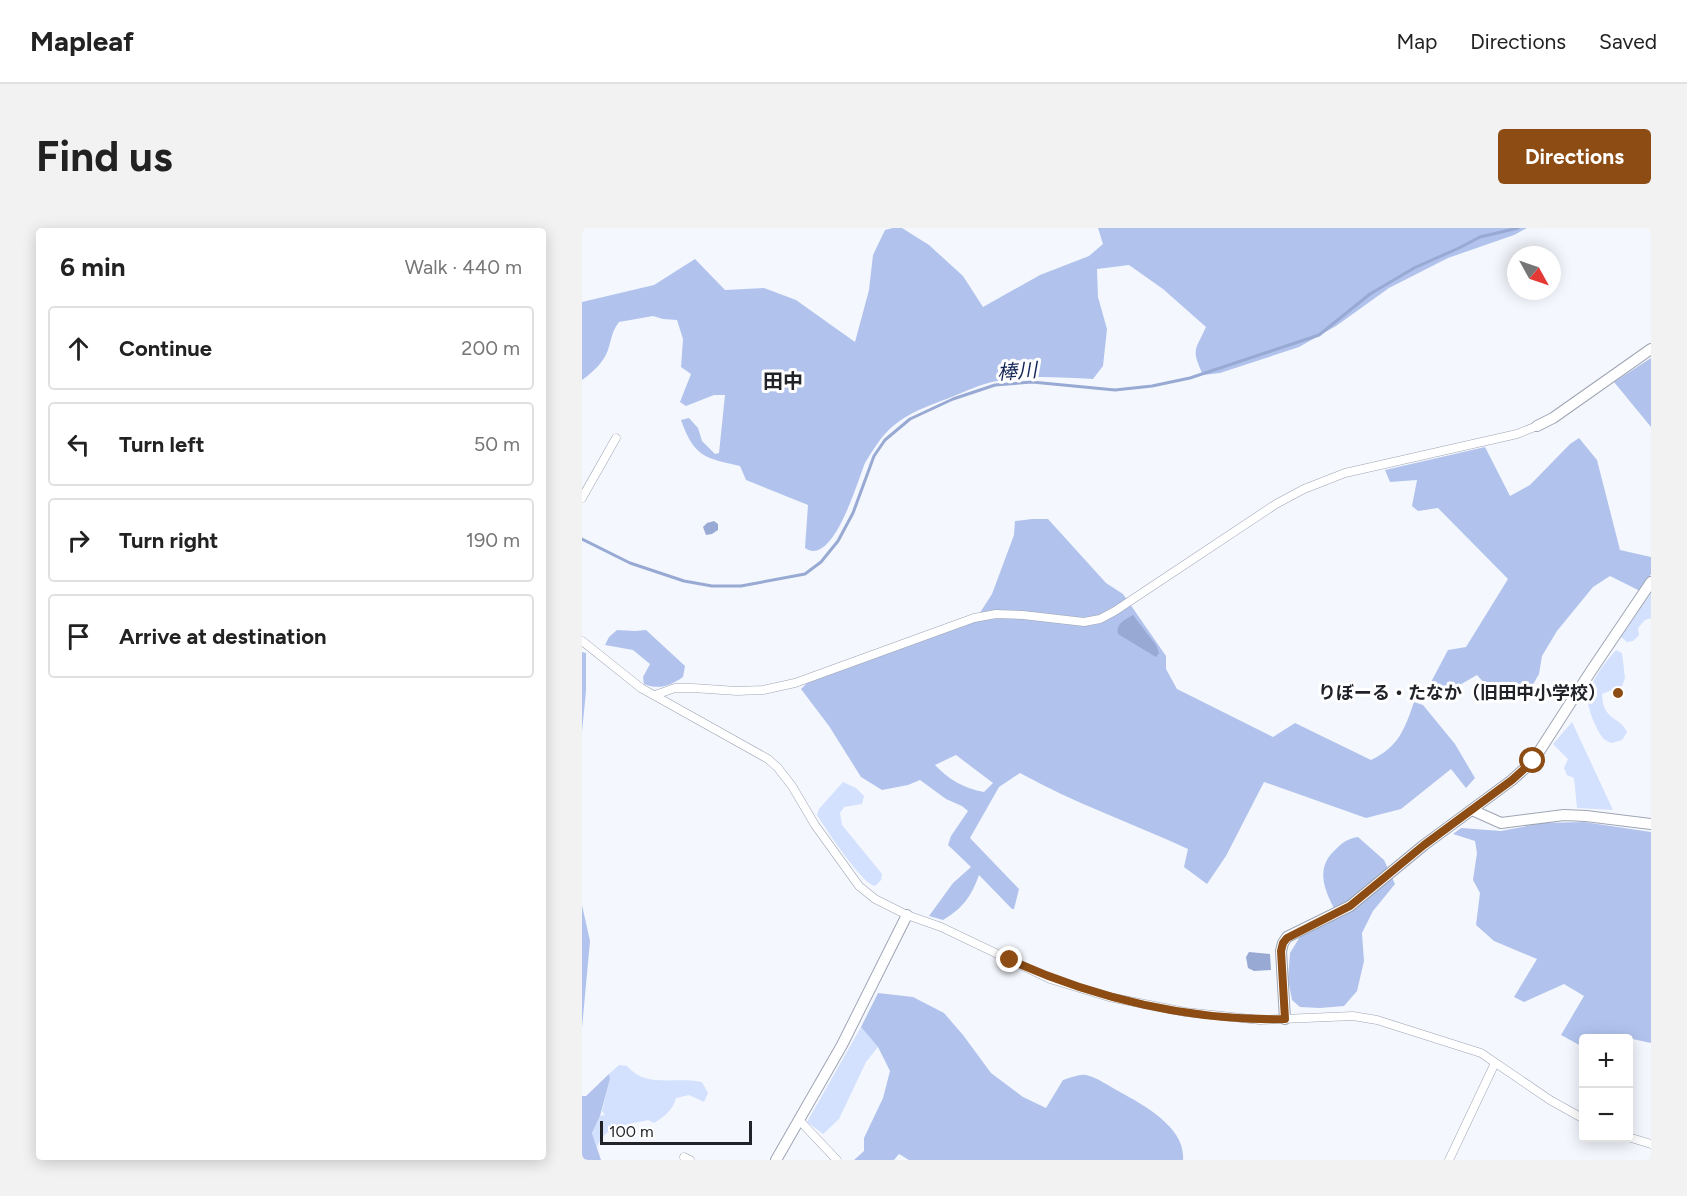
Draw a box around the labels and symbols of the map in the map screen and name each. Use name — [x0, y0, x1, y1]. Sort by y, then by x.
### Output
north arrow — [1507, 246, 1561, 300]
water label: 棒川 — [996, 357, 1040, 384]
district label: 田中 — [763, 369, 803, 393]
place label: りぼーる・たなか（旧田中小学校） — [1318, 682, 1606, 704]
marker: りぼーる・たなか（旧田中小学校） — [1611, 686, 1625, 700]
route start — [1519, 747, 1545, 773]
route end — [996, 946, 1022, 972]
scale bar — [600, 1118, 752, 1146]

